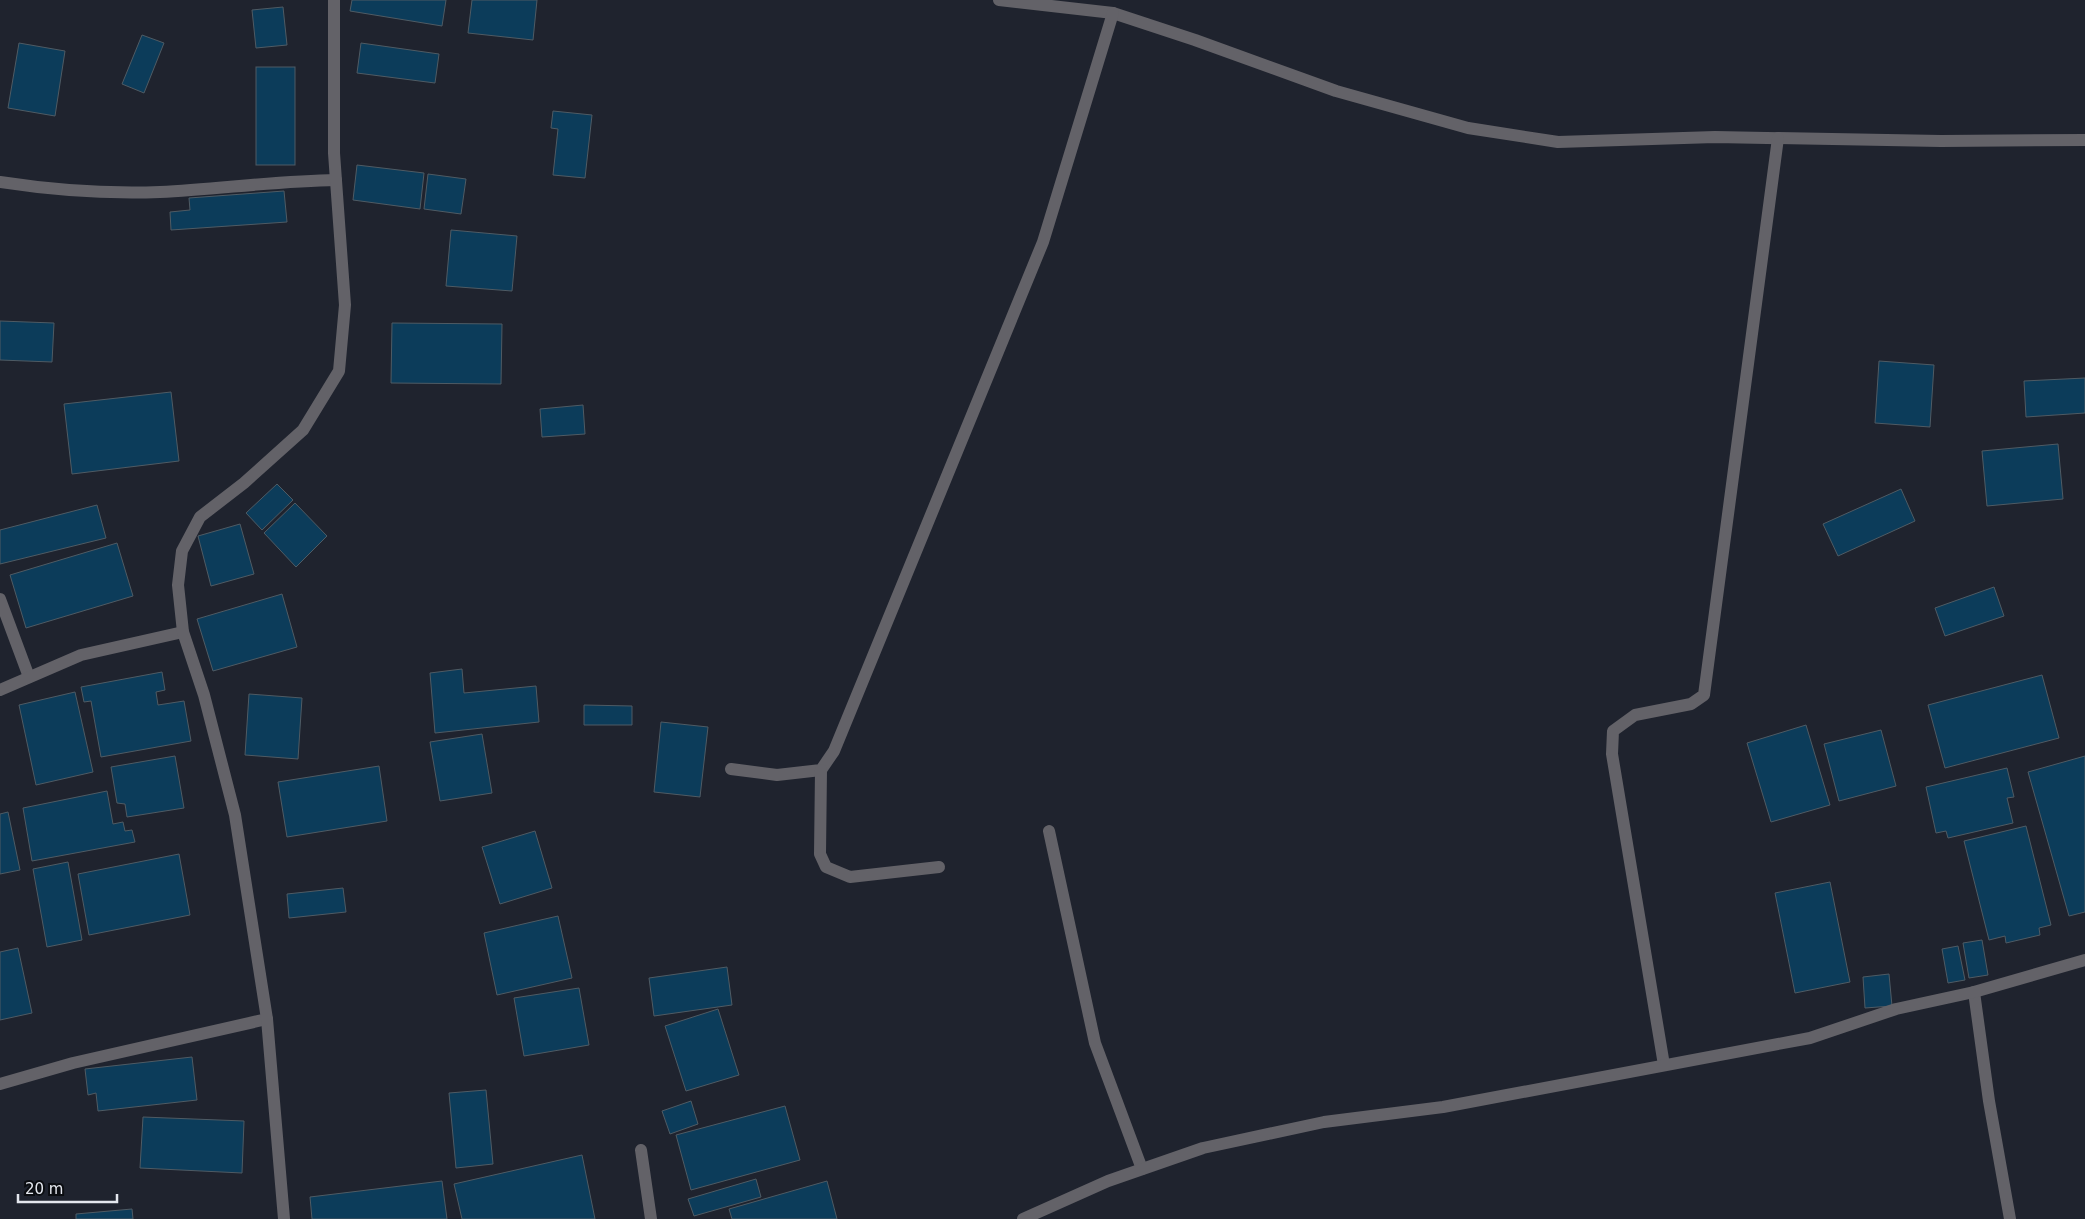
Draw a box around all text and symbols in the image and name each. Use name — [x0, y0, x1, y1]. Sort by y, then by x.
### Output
scale bar — [18, 1172, 116, 1204]
text: 20 m — [25, 1180, 63, 1198]

